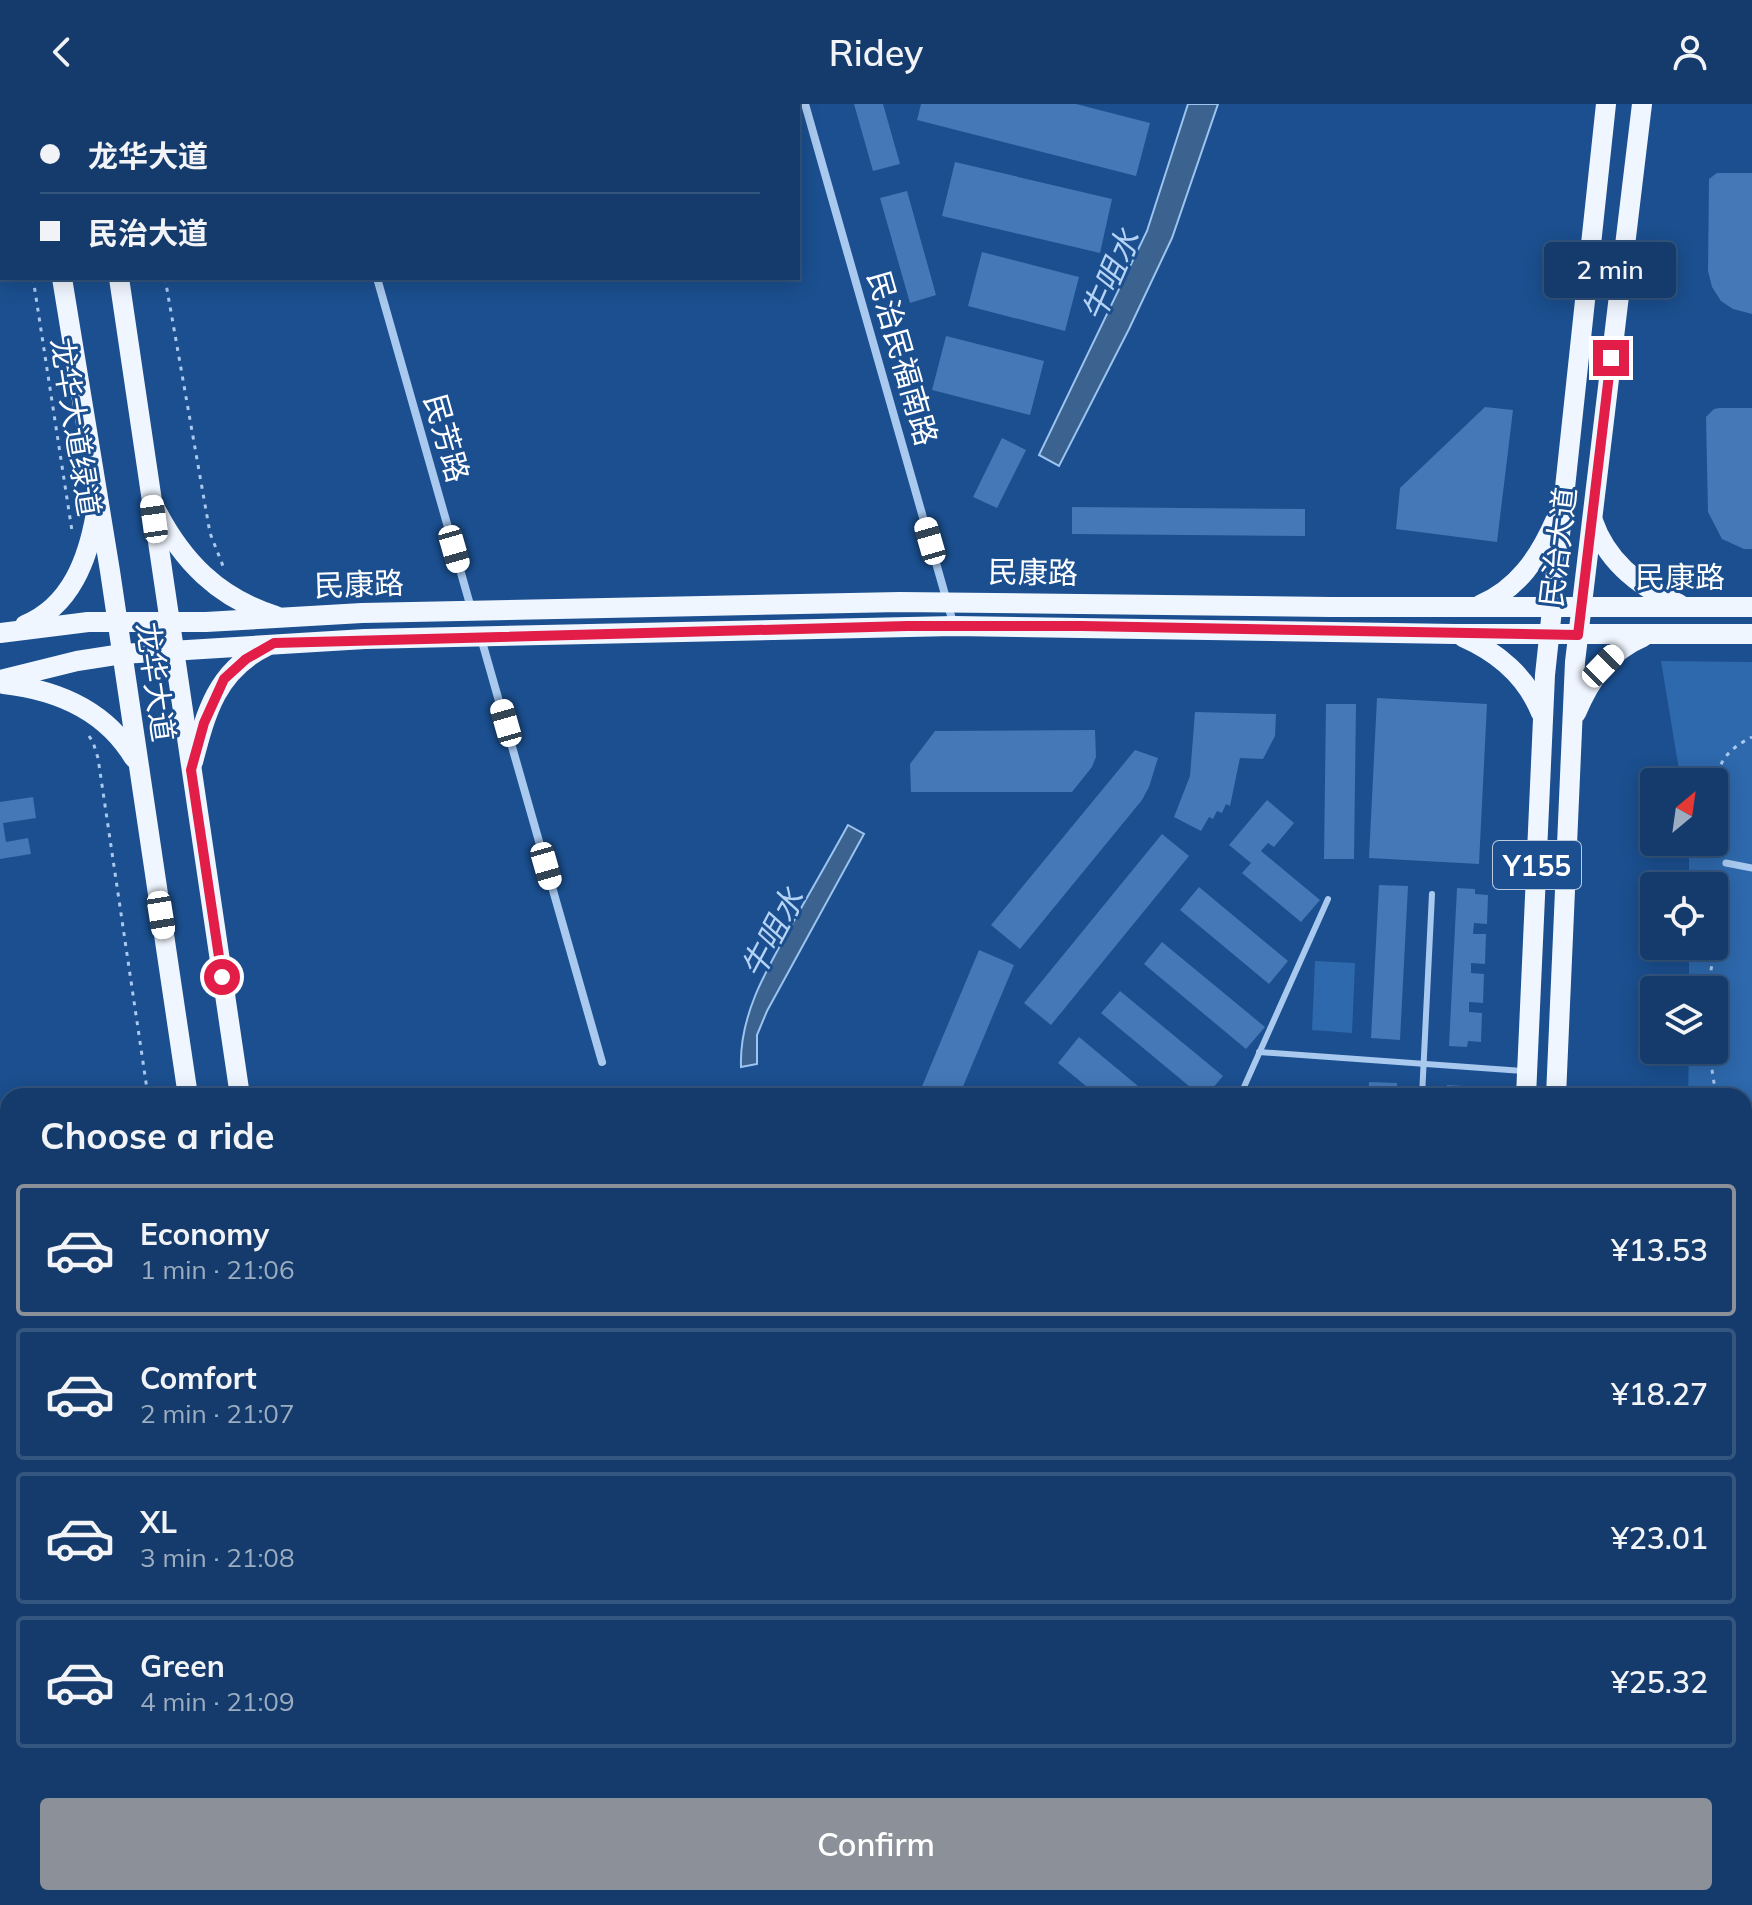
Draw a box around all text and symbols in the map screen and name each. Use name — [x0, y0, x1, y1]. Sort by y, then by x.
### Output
icon: back — [40, 30, 84, 74]
text: Ridey — [829, 30, 923, 75]
icon: person — [1668, 30, 1712, 74]
text: 龙华大道 — [88, 137, 208, 175]
text: 民治大道 — [88, 214, 208, 252]
water label: 牛咀水 — [1072, 221, 1149, 327]
callout: 2 min — [1545, 242, 1677, 298]
text: 2 min — [1576, 253, 1644, 286]
street label: 民治民福南路 — [860, 266, 946, 450]
street label: 龙华大道绿道 — [43, 335, 109, 519]
route end — [1593, 340, 1629, 376]
street label: 民芳路 — [416, 390, 478, 486]
street label: 民治大道 — [1532, 485, 1584, 609]
car — [139, 494, 169, 544]
car — [912, 515, 948, 567]
car — [436, 523, 472, 575]
street label: 民康路 — [988, 552, 1078, 592]
street label: 民康路 — [1635, 558, 1725, 596]
street label: 民康路 — [313, 563, 405, 605]
street label: 龙华大道 — [129, 620, 183, 744]
car — [1578, 640, 1628, 692]
car — [488, 697, 524, 749]
north arrow — [1640, 768, 1728, 856]
map controls — [1640, 768, 1728, 1064]
car — [528, 840, 564, 892]
road number: Y155 — [1493, 841, 1581, 889]
button: locate — [1640, 872, 1728, 960]
water label: 牛咀水 — [732, 879, 813, 985]
car — [145, 889, 177, 941]
route start — [204, 959, 240, 995]
button: layers — [1640, 976, 1728, 1064]
text: Choose a ride — [40, 1113, 274, 1158]
icon: car — [44, 1214, 116, 1286]
text: Economy — [140, 1215, 269, 1253]
text: ¥13.53 — [1611, 1231, 1708, 1269]
text: 1 min · 21:06 — [140, 1253, 295, 1286]
icon: car — [44, 1358, 116, 1430]
text: Comfort — [140, 1359, 257, 1397]
text: ¥18.27 — [1611, 1375, 1708, 1413]
text: 2 min · 21:07 — [140, 1397, 295, 1430]
icon: car — [44, 1502, 116, 1574]
text: XL — [140, 1503, 177, 1541]
text: ¥23.01 — [1611, 1519, 1708, 1557]
text: 3 min · 21:08 — [140, 1541, 295, 1574]
icon: car — [44, 1646, 116, 1718]
text: Green — [140, 1647, 225, 1685]
text: ¥25.32 — [1611, 1663, 1708, 1701]
text: 4 min · 21:09 — [140, 1685, 295, 1718]
button: Confirm — [40, 1798, 1712, 1890]

